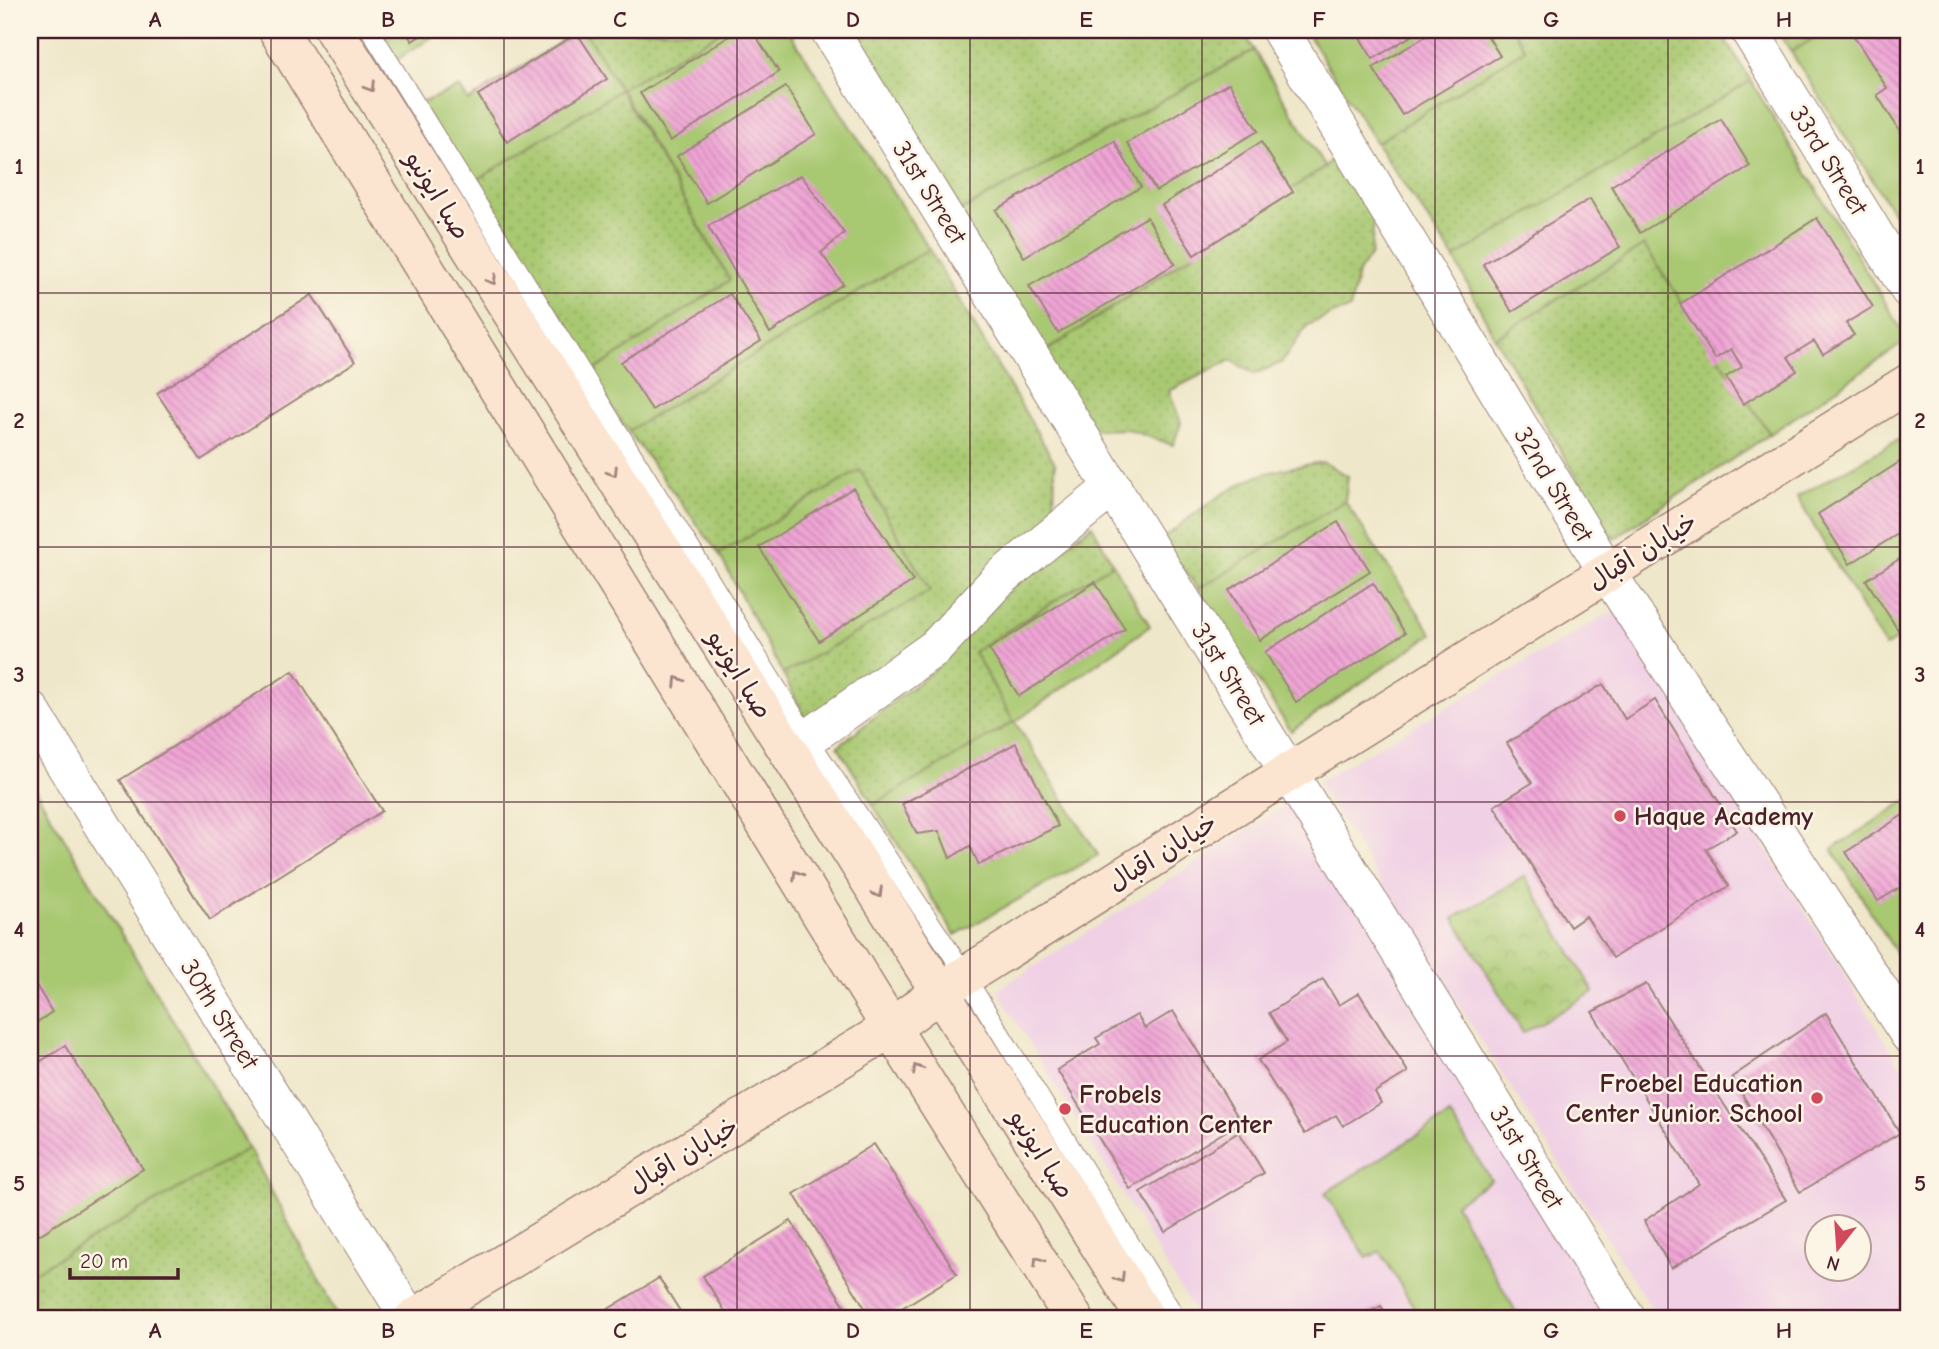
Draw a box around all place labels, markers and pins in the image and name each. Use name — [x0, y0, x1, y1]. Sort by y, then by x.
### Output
place label: Haque Academy — [1634, 802, 1813, 832]
marker: Haque Academy — [1612, 808, 1628, 824]
place label: Froebel Education Center Junior. School — [1565, 1069, 1803, 1129]
place label: Frobels Education Center — [1079, 1080, 1273, 1140]
marker: Froebel Education Center Junior. School — [1809, 1090, 1825, 1106]
marker: Frobels Education Center — [1057, 1101, 1073, 1117]

